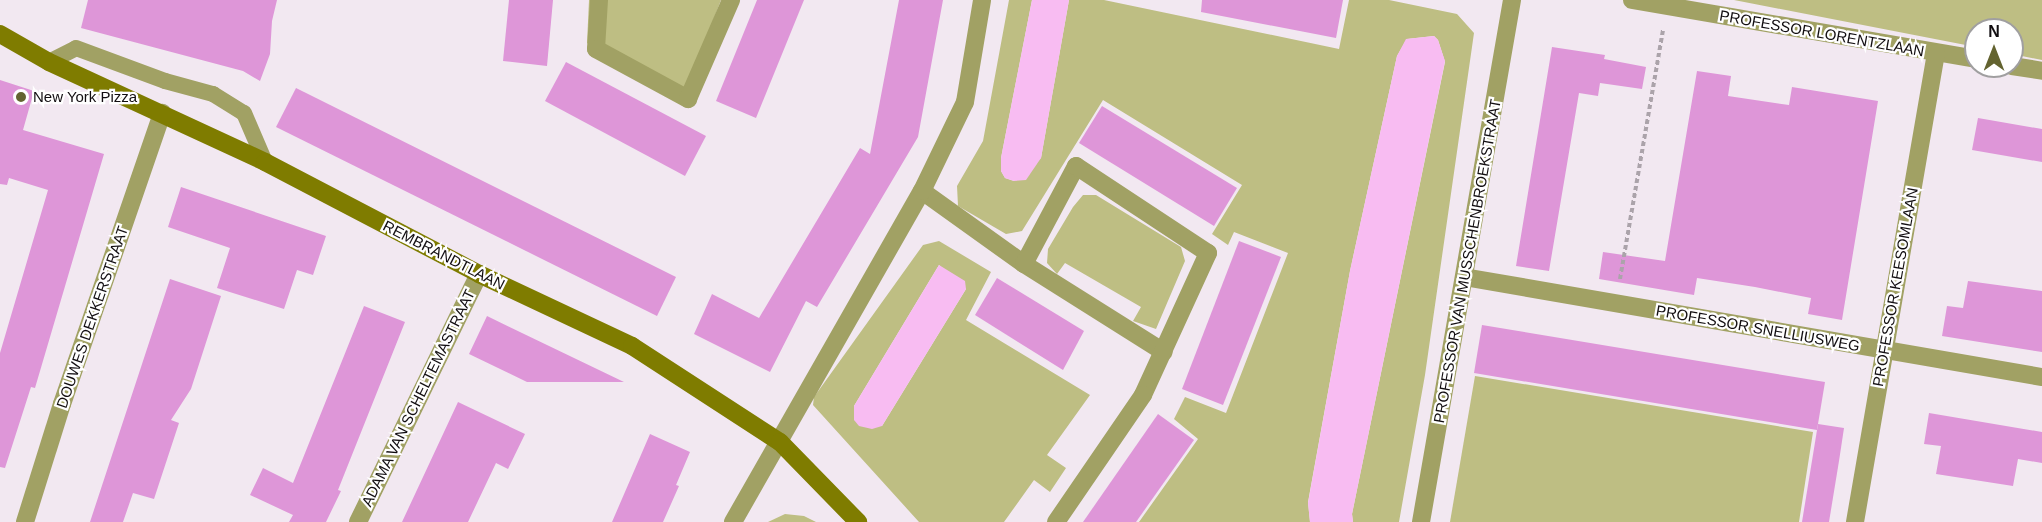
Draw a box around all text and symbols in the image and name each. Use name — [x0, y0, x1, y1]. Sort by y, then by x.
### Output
street label: PROFESSOR LORENTZLAAN — [1718, 6, 1926, 60]
north arrow — [1964, 18, 2024, 78]
text: N — [1988, 23, 2000, 40]
place label: New York Pizza — [33, 88, 137, 106]
marker: New York Pizza — [14, 90, 28, 104]
street label: PROFESSOR VAN MUSSCHENBROEKSTRAAT — [1430, 98, 1504, 424]
street label: PROFESSOR KEESOMLAAN — [1869, 186, 1921, 388]
street label: REMBRANDTLAAN — [380, 217, 508, 293]
street label: DOUWES DEKKERSTRAAT — [52, 224, 132, 410]
street label: ADAMA VAN SCHELTEMASTRAAT — [357, 286, 479, 510]
street label: PROFESSOR SNELLIUSWEG — [1655, 301, 1861, 355]

